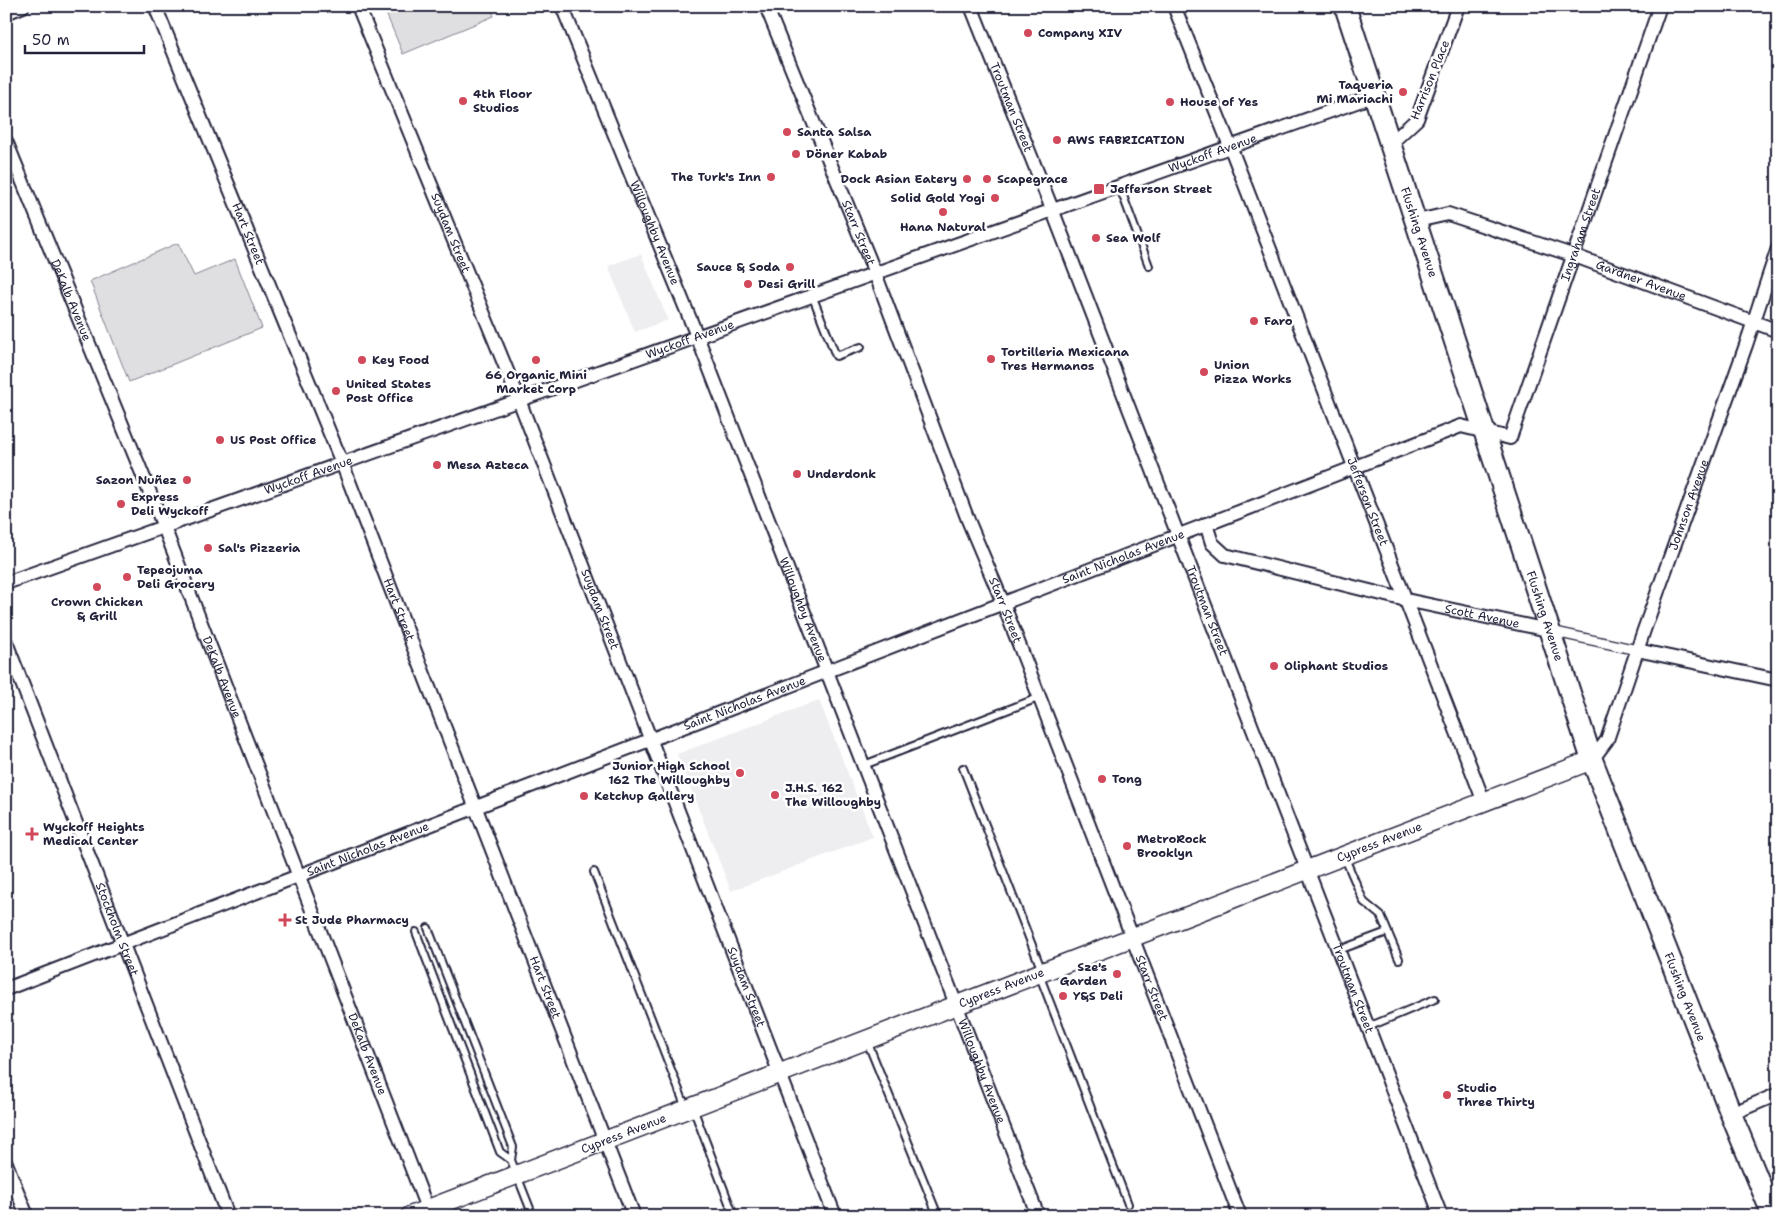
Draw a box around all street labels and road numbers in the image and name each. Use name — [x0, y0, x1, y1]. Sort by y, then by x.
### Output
street label: Harrison Place — [1407, 38, 1453, 122]
street label: Troutman Street — [986, 60, 1036, 154]
street label: Wyckoff Avenue — [1166, 130, 1259, 176]
street label: Willoughby Avenue — [626, 178, 683, 287]
street label: Flushing Avenue — [1397, 185, 1441, 280]
street label: Ingraham Street — [1557, 186, 1604, 283]
street label: Suydam Street — [427, 190, 474, 275]
street label: Starr Street — [838, 198, 879, 268]
street label: Hart Street — [228, 200, 268, 267]
street label: Gardner Avenue — [1594, 256, 1689, 304]
street label: DeKalb Avenue — [47, 257, 95, 343]
street label: Wyckoff Avenue — [644, 316, 736, 362]
street label: Wyckoff Avenue — [262, 452, 355, 498]
street label: Jefferson Street — [1343, 455, 1392, 548]
street label: Johnson Avenue — [1665, 457, 1713, 553]
street label: Saint Nicholas Avenue — [1060, 526, 1187, 588]
street label: Willoughby Avenue — [775, 555, 831, 665]
street label: Troutman Street — [1182, 563, 1232, 658]
street label: Suydam Street — [577, 567, 623, 652]
street label: Flushing Avenue — [1523, 569, 1567, 663]
street label: Starr Street — [985, 575, 1026, 645]
street label: Hart Street — [379, 576, 418, 643]
street label: Scott Avenue — [1443, 600, 1521, 632]
street label: DeKalb Avenue — [199, 634, 245, 721]
street label: Saint Nicholas Avenue — [681, 672, 808, 734]
street label: Saint Nicholas Avenue — [304, 818, 432, 880]
street label: Cypress Avenue — [1334, 818, 1425, 866]
street label: Stockholm Street — [92, 880, 142, 978]
street label: Troutman Street — [1328, 941, 1378, 1036]
street label: Suydam Street — [723, 944, 769, 1029]
street label: Flushing Avenue — [1660, 950, 1710, 1044]
street label: Starr Street — [1132, 953, 1172, 1023]
street label: Hart Street — [526, 954, 565, 1021]
street label: Cypress Avenue — [957, 964, 1047, 1012]
street label: DeKalb Avenue — [344, 1011, 391, 1097]
street label: Willoughby Avenue — [954, 1016, 1010, 1126]
street label: Cypress Avenue — [579, 1110, 669, 1157]

